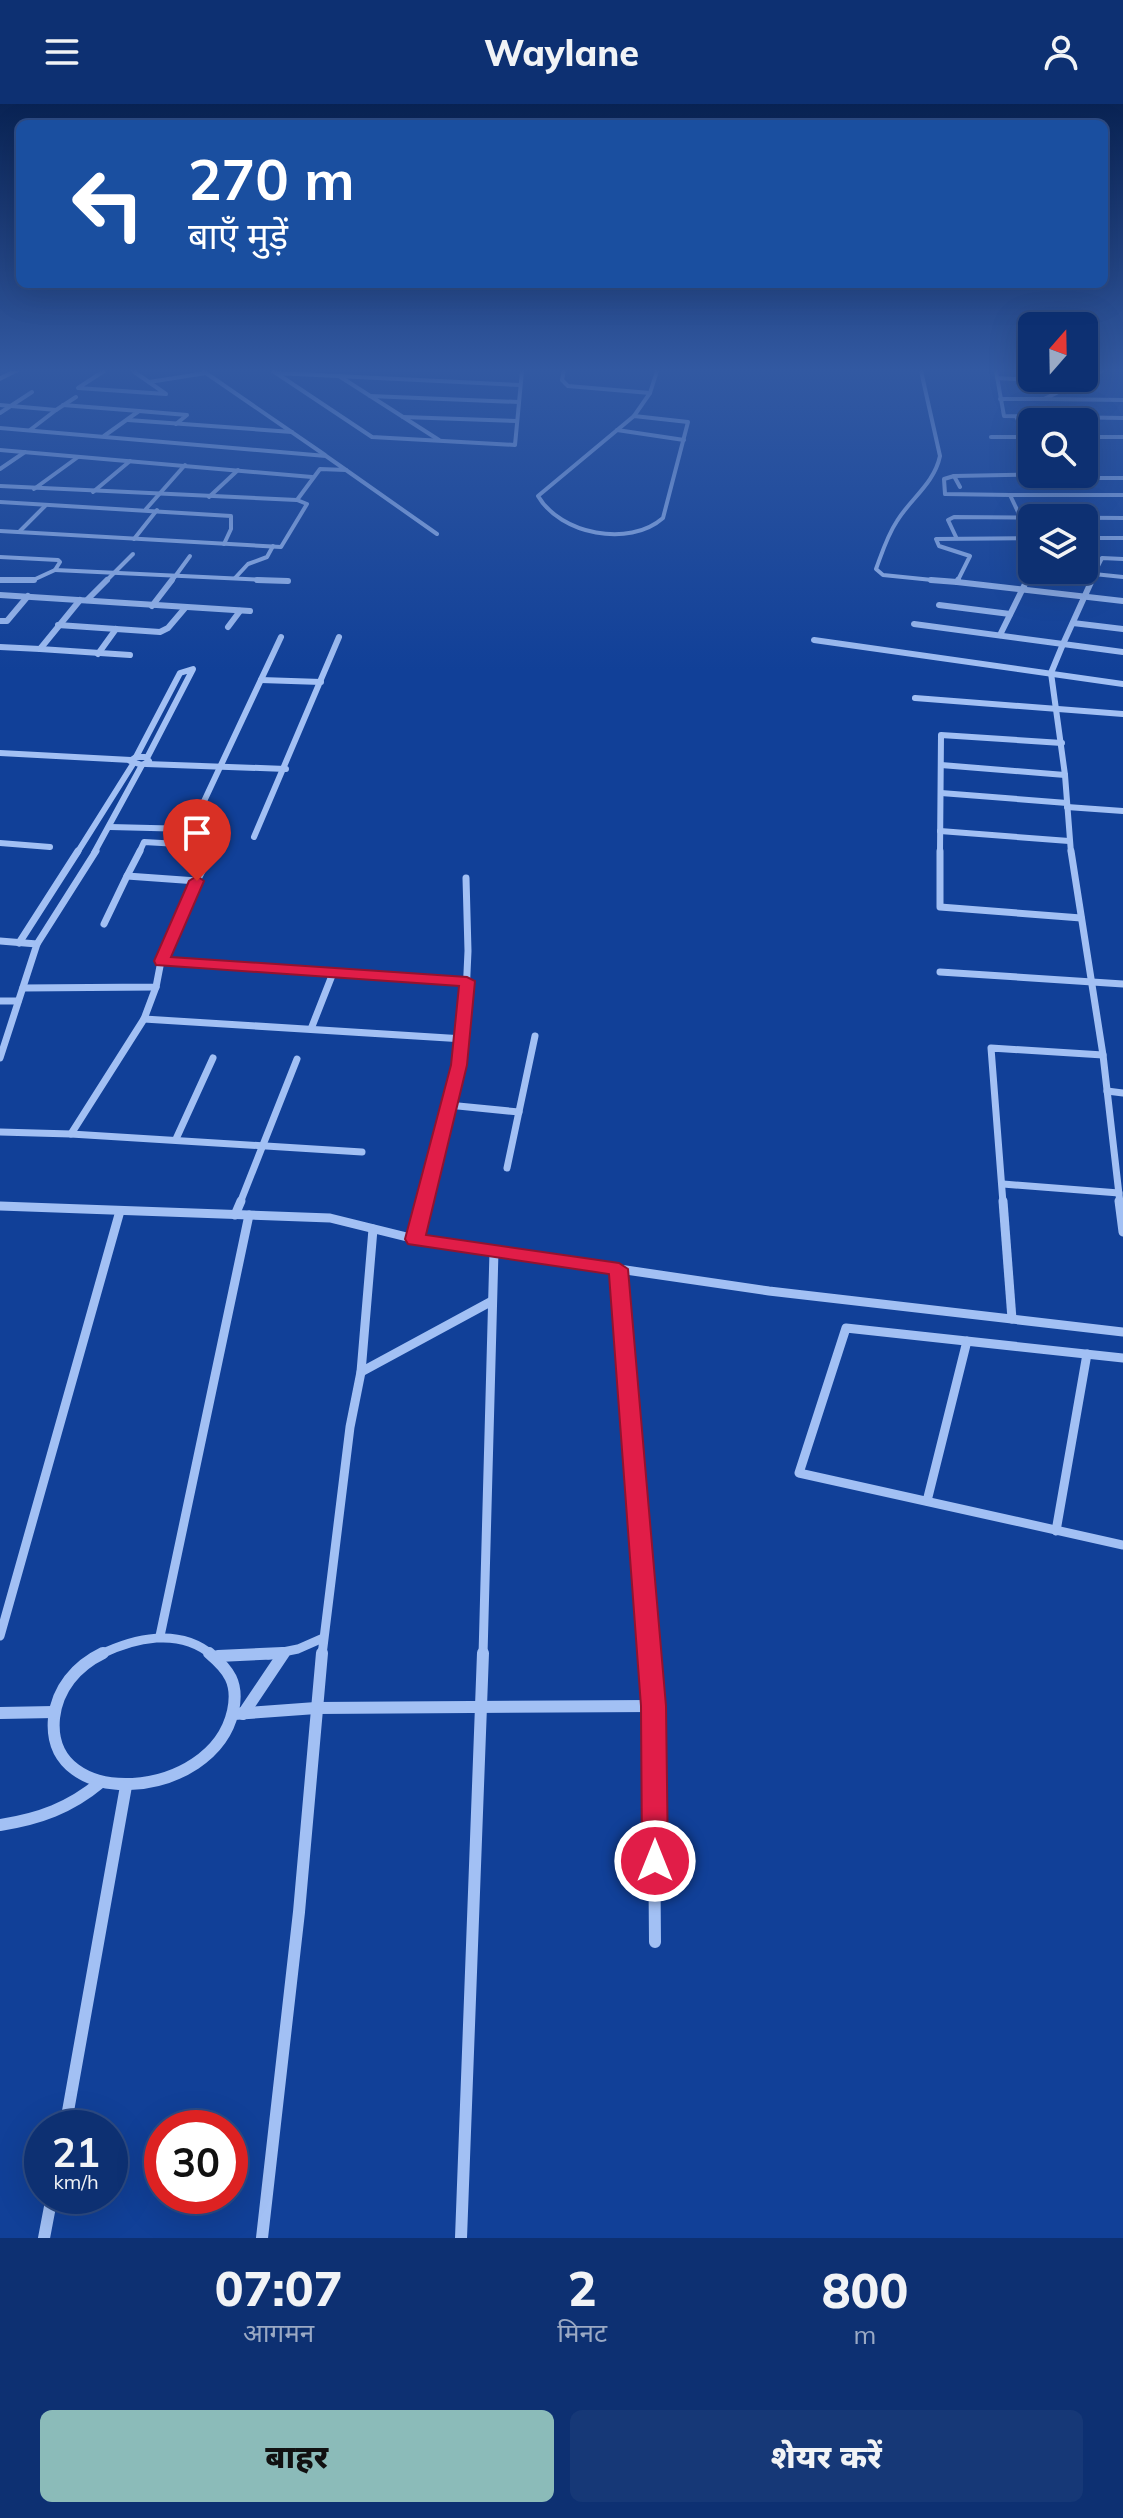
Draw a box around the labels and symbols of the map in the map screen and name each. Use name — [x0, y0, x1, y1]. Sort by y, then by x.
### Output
north arrow — [1018, 312, 1098, 392]
pin — [163, 799, 231, 881]
position arrow — [613, 1819, 697, 1903]
speed limit sign: 30 — [144, 2110, 248, 2214]

